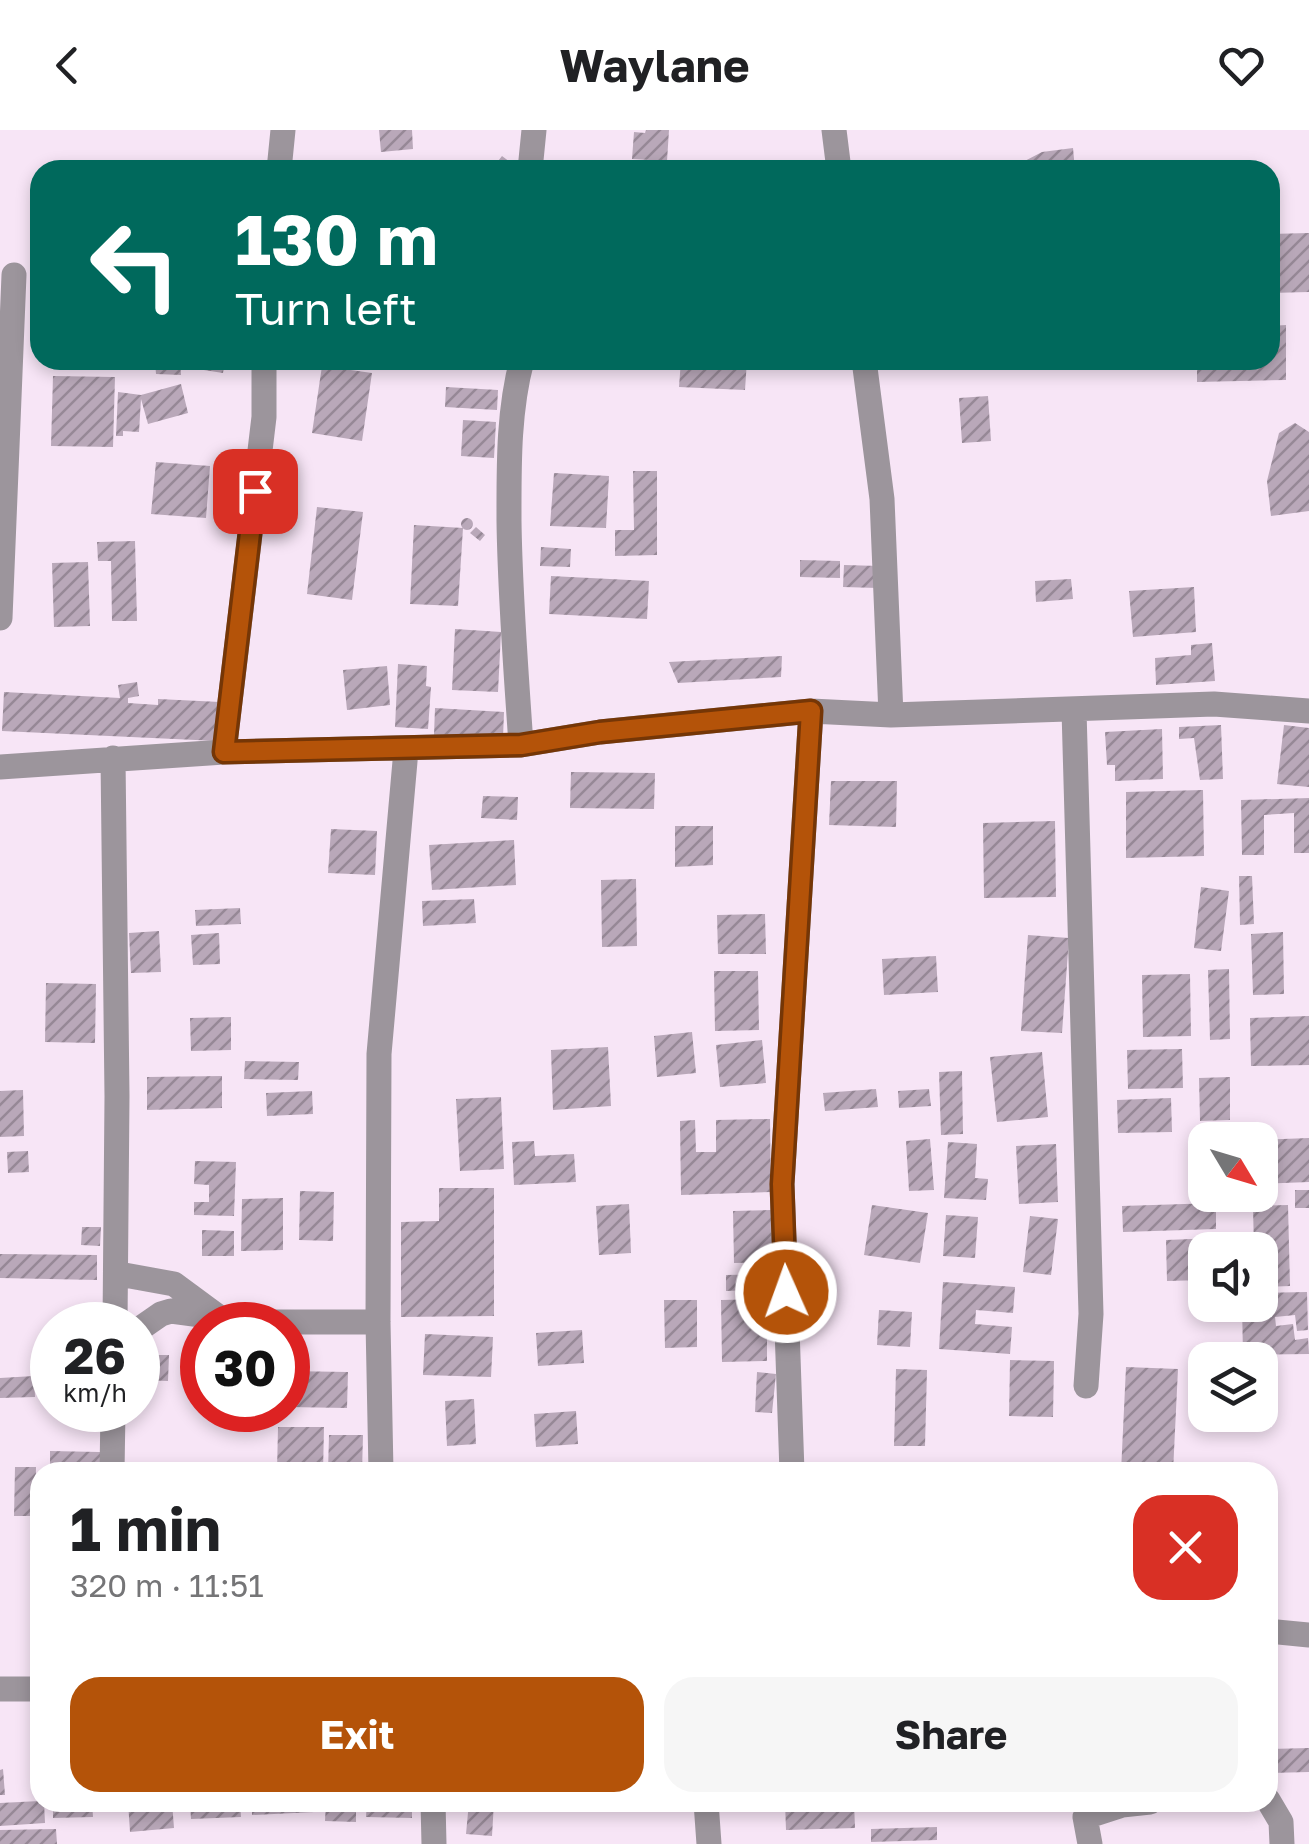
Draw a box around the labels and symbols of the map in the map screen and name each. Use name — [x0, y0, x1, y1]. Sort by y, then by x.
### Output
pin — [213, 449, 298, 534]
north arrow — [1188, 1122, 1278, 1212]
position arrow — [734, 1240, 838, 1344]
speed limit sign: 30 — [180, 1302, 310, 1432]

